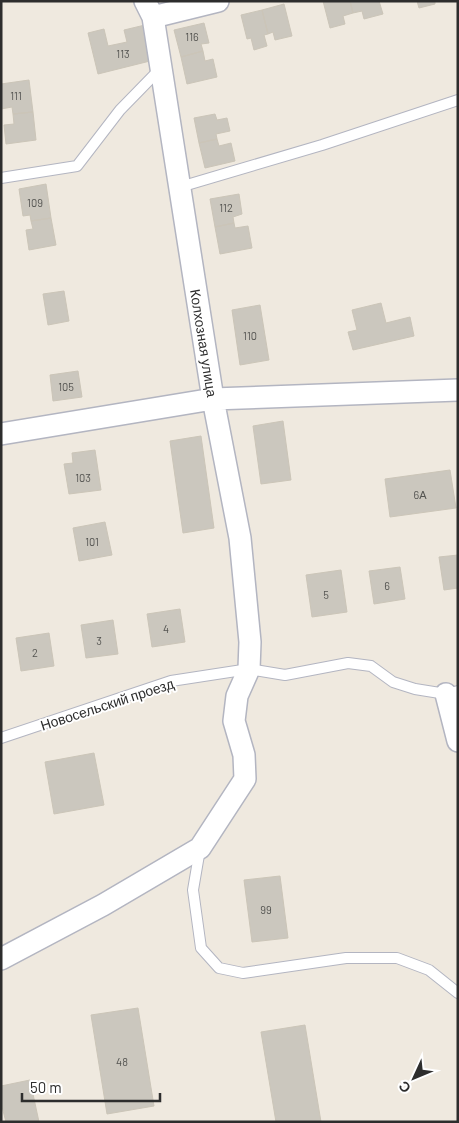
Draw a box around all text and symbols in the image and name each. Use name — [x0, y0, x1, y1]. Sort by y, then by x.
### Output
house number: 116 — [185, 30, 199, 43]
house number: 113 — [116, 47, 130, 60]
house number: 111 — [10, 89, 22, 102]
house number: 109 — [27, 196, 43, 209]
house number: 112 — [219, 201, 233, 214]
street label: Колхозная улица — [187, 288, 221, 398]
house number: 110 — [243, 329, 257, 342]
house number: 105 — [58, 380, 74, 393]
house number: 103 — [75, 471, 91, 484]
house number: 6А — [413, 488, 427, 501]
house number: 101 — [85, 535, 99, 548]
house number: 6 — [384, 579, 390, 592]
house number: 5 — [323, 588, 329, 601]
house number: 4 — [163, 622, 169, 635]
house number: 3 — [96, 634, 102, 647]
house number: 2 — [32, 646, 38, 659]
street label: Новосельский проезд — [38, 674, 176, 734]
house number: 99 — [260, 903, 272, 916]
north arrow — [389, 1053, 439, 1103]
house number: 48 — [116, 1055, 128, 1068]
scale bar — [22, 1070, 160, 1102]
text: 50 m — [30, 1078, 62, 1096]
text: С — [395, 1078, 414, 1097]

